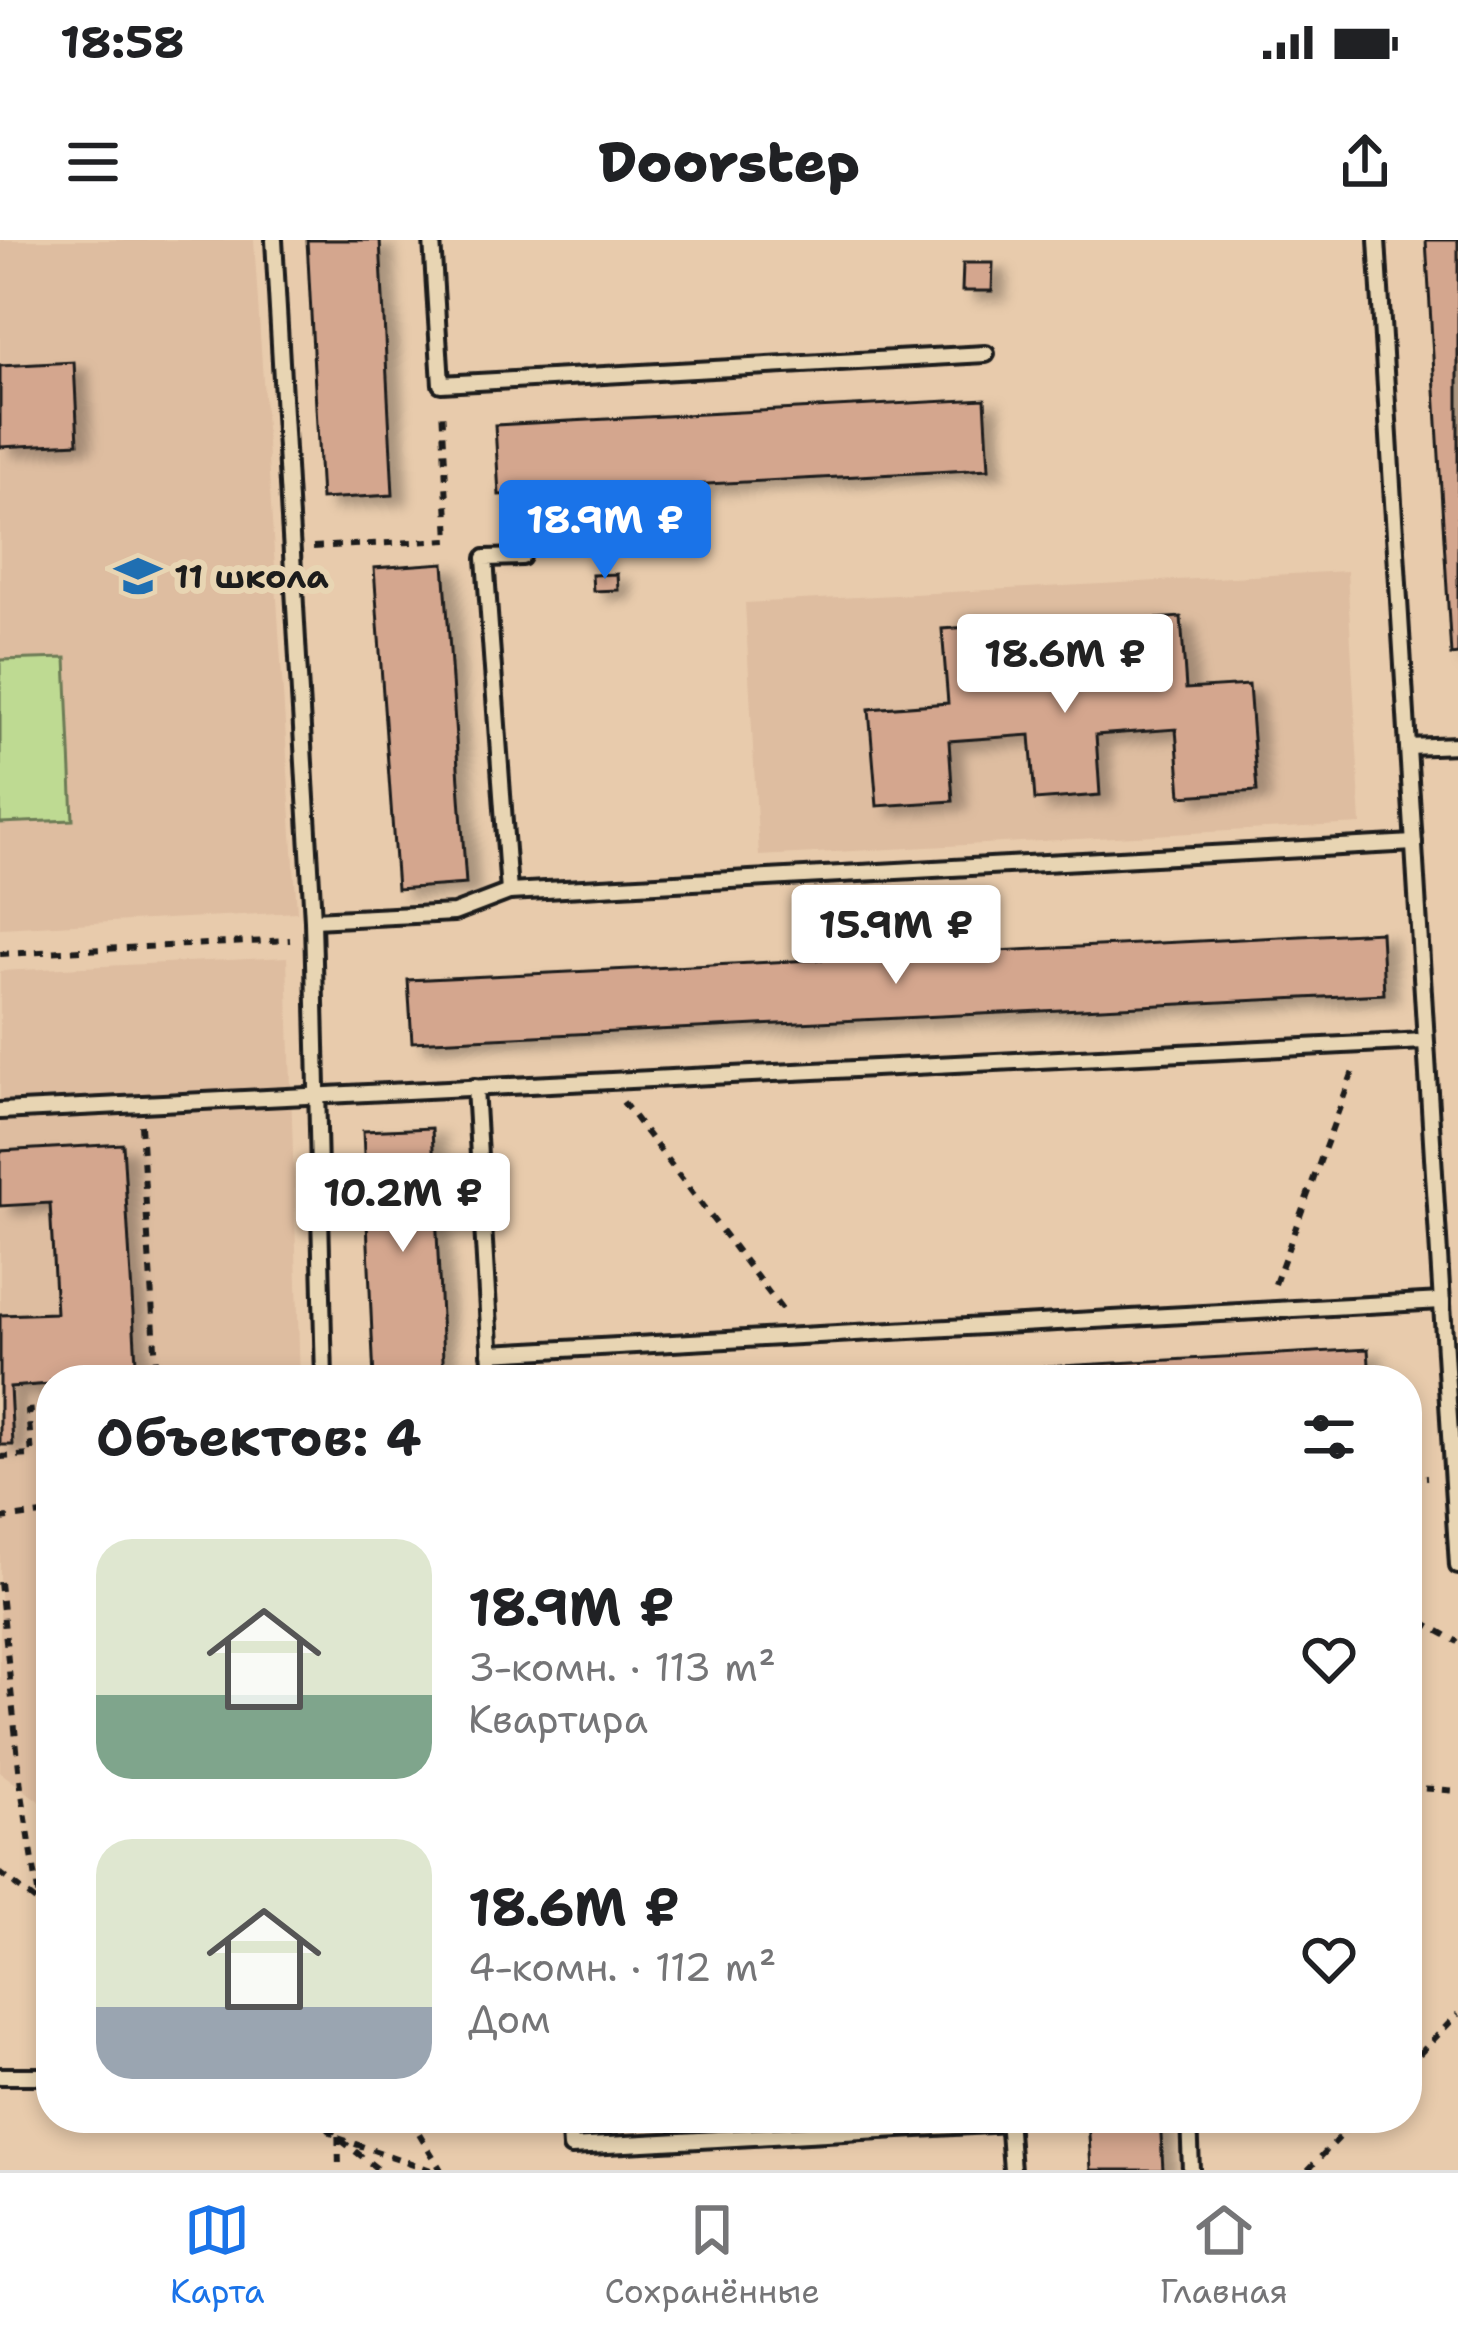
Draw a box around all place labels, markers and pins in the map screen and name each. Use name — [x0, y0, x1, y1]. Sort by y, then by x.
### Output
pin: 18.9M ₽ — [494, 480, 716, 582]
school or university icon: 11 школа — [113, 551, 163, 601]
place label: 11 школа — [174, 554, 329, 599]
pin: 18.6M ₽ — [954, 614, 1176, 716]
pin: 15.9M ₽ — [785, 885, 1007, 987]
pin: 10.2M ₽ — [292, 1153, 514, 1255]

